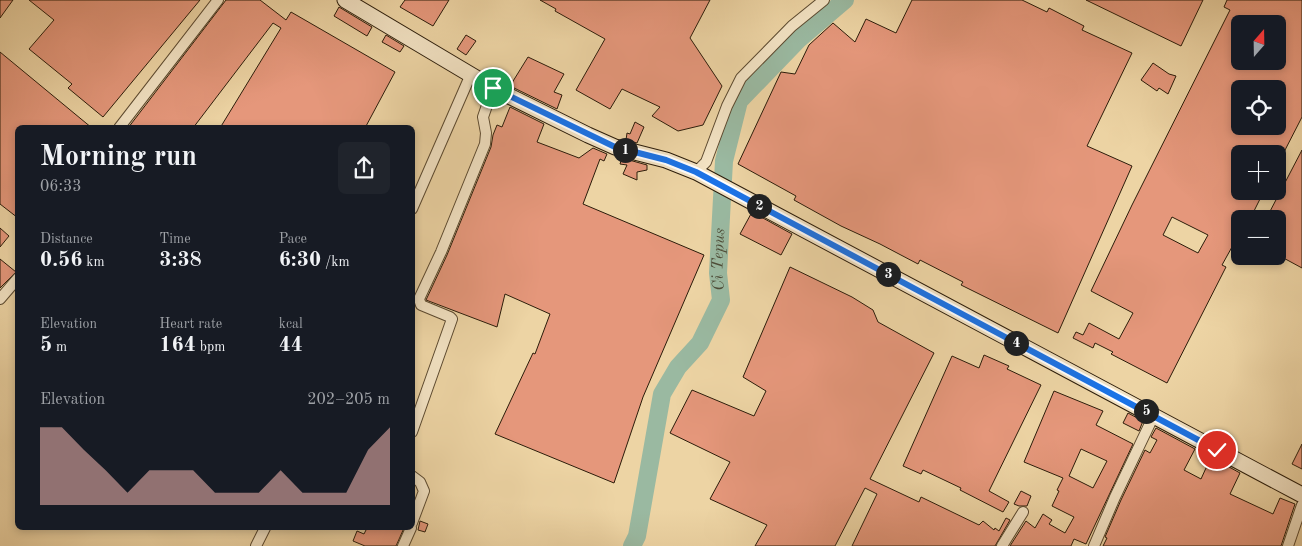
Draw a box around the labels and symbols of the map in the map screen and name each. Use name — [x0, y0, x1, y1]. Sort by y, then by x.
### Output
north arrow — [1231, 15, 1286, 70]
pin — [472, 67, 514, 109]
pin: 1 — [612, 138, 638, 162]
pin: 2 — [746, 194, 772, 218]
water label: Ci Tepus — [710, 227, 728, 291]
pin: 3 — [876, 262, 900, 286]
pin: 4 — [1004, 330, 1028, 356]
pin: 5 — [1134, 398, 1158, 424]
pin — [1196, 429, 1238, 471]

